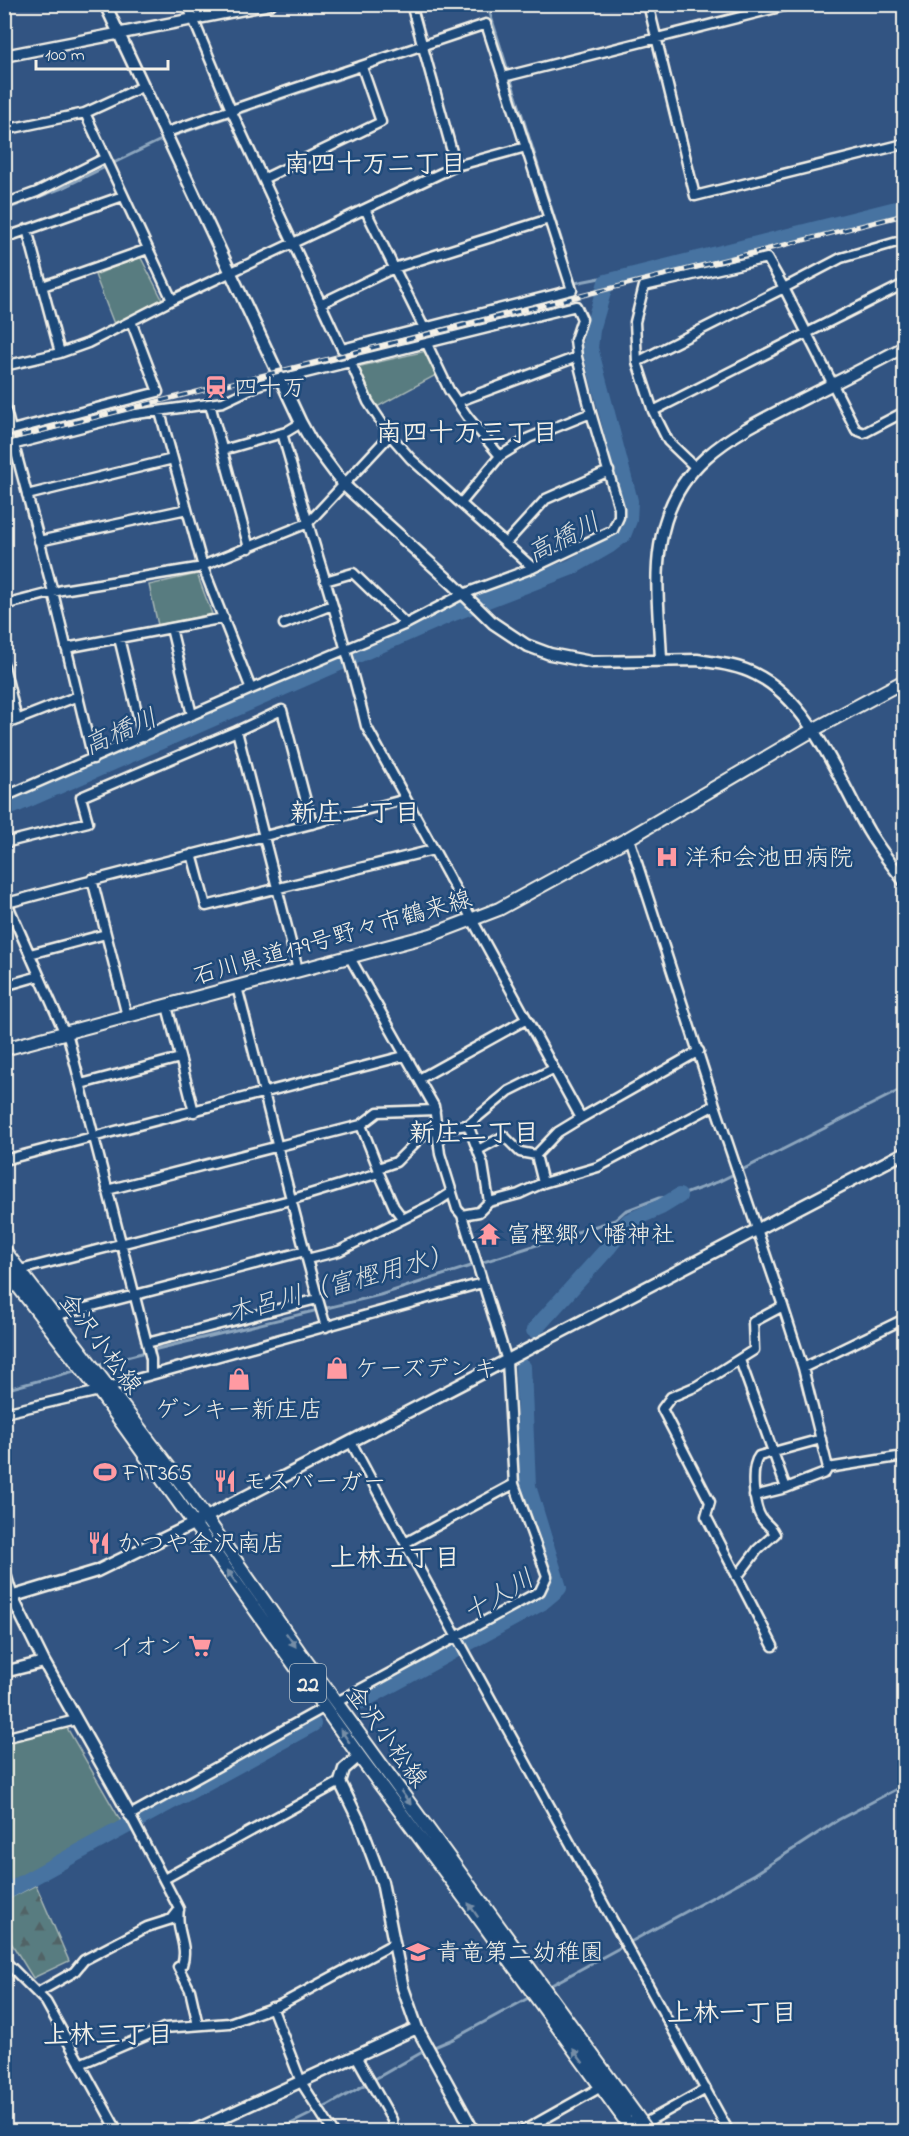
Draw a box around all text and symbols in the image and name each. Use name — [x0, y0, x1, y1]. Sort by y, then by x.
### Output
scale bar — [36, 33, 168, 71]
text: 100 m — [45, 43, 85, 69]
district label: 南四十万二丁目 — [284, 147, 466, 185]
place label: 四十万 — [234, 372, 306, 407]
station icon: 四十万 — [203, 374, 229, 400]
district label: 南四十万三丁目 — [376, 416, 558, 454]
water label: 高橋川 — [521, 505, 608, 574]
water label: 高橋川 — [78, 701, 165, 767]
district label: 新庄一丁目 — [290, 796, 420, 834]
place label: 洋和会池田病院 — [685, 842, 853, 877]
hospital icon: 洋和会池田病院 — [654, 844, 680, 870]
street label: 石川県道179号野々市鶴来線 — [189, 883, 476, 996]
district label: 新庄二丁目 — [409, 1116, 539, 1154]
place label: 富樫郷八幡神社 — [507, 1219, 675, 1254]
temple icon: 富樫郷八幡神社 — [476, 1221, 502, 1247]
water label: 木呂川（富樫用水） — [223, 1237, 459, 1335]
street label: 金沢小松線 — [49, 1286, 149, 1403]
place label: ケーズデンキ — [355, 1353, 497, 1388]
shop icon: ケーズデンキ — [324, 1355, 350, 1381]
shop icon: ゲンキー新庄店 — [226, 1366, 252, 1392]
place label: ゲンキー新庄店 — [155, 1394, 323, 1429]
place label: FIT365 — [122, 1457, 192, 1492]
sports icon: FIT365 — [92, 1459, 118, 1485]
place label: モスバーガー — [243, 1466, 387, 1501]
restaurant icon: モスバーガー — [212, 1468, 238, 1494]
place label: かつや金沢南店 — [117, 1528, 285, 1563]
restaurant icon: かつや金沢南店 — [86, 1530, 112, 1556]
district label: 上林五丁目 — [330, 1541, 460, 1579]
water label: 十人川 — [456, 1561, 543, 1634]
one-way arrow — [226, 1569, 238, 1585]
place label: イオン — [111, 1631, 182, 1666]
one-way arrow — [285, 1631, 297, 1647]
supermarket icon: イオン — [187, 1633, 213, 1659]
road number: 22 — [290, 1664, 326, 1702]
street label: 金沢小松線 — [336, 1679, 434, 1796]
one-way arrow — [340, 1728, 351, 1744]
one-way arrow — [400, 1789, 412, 1805]
one-way arrow — [467, 1902, 479, 1918]
place label: 青竜第二幼稚園 — [436, 1937, 604, 1972]
school or university icon: 青竜第二幼稚園 — [405, 1939, 431, 1965]
district label: 上林一丁目 — [667, 1996, 797, 2034]
district label: 上林三丁目 — [43, 2018, 173, 2056]
one-way arrow — [573, 2048, 584, 2064]

